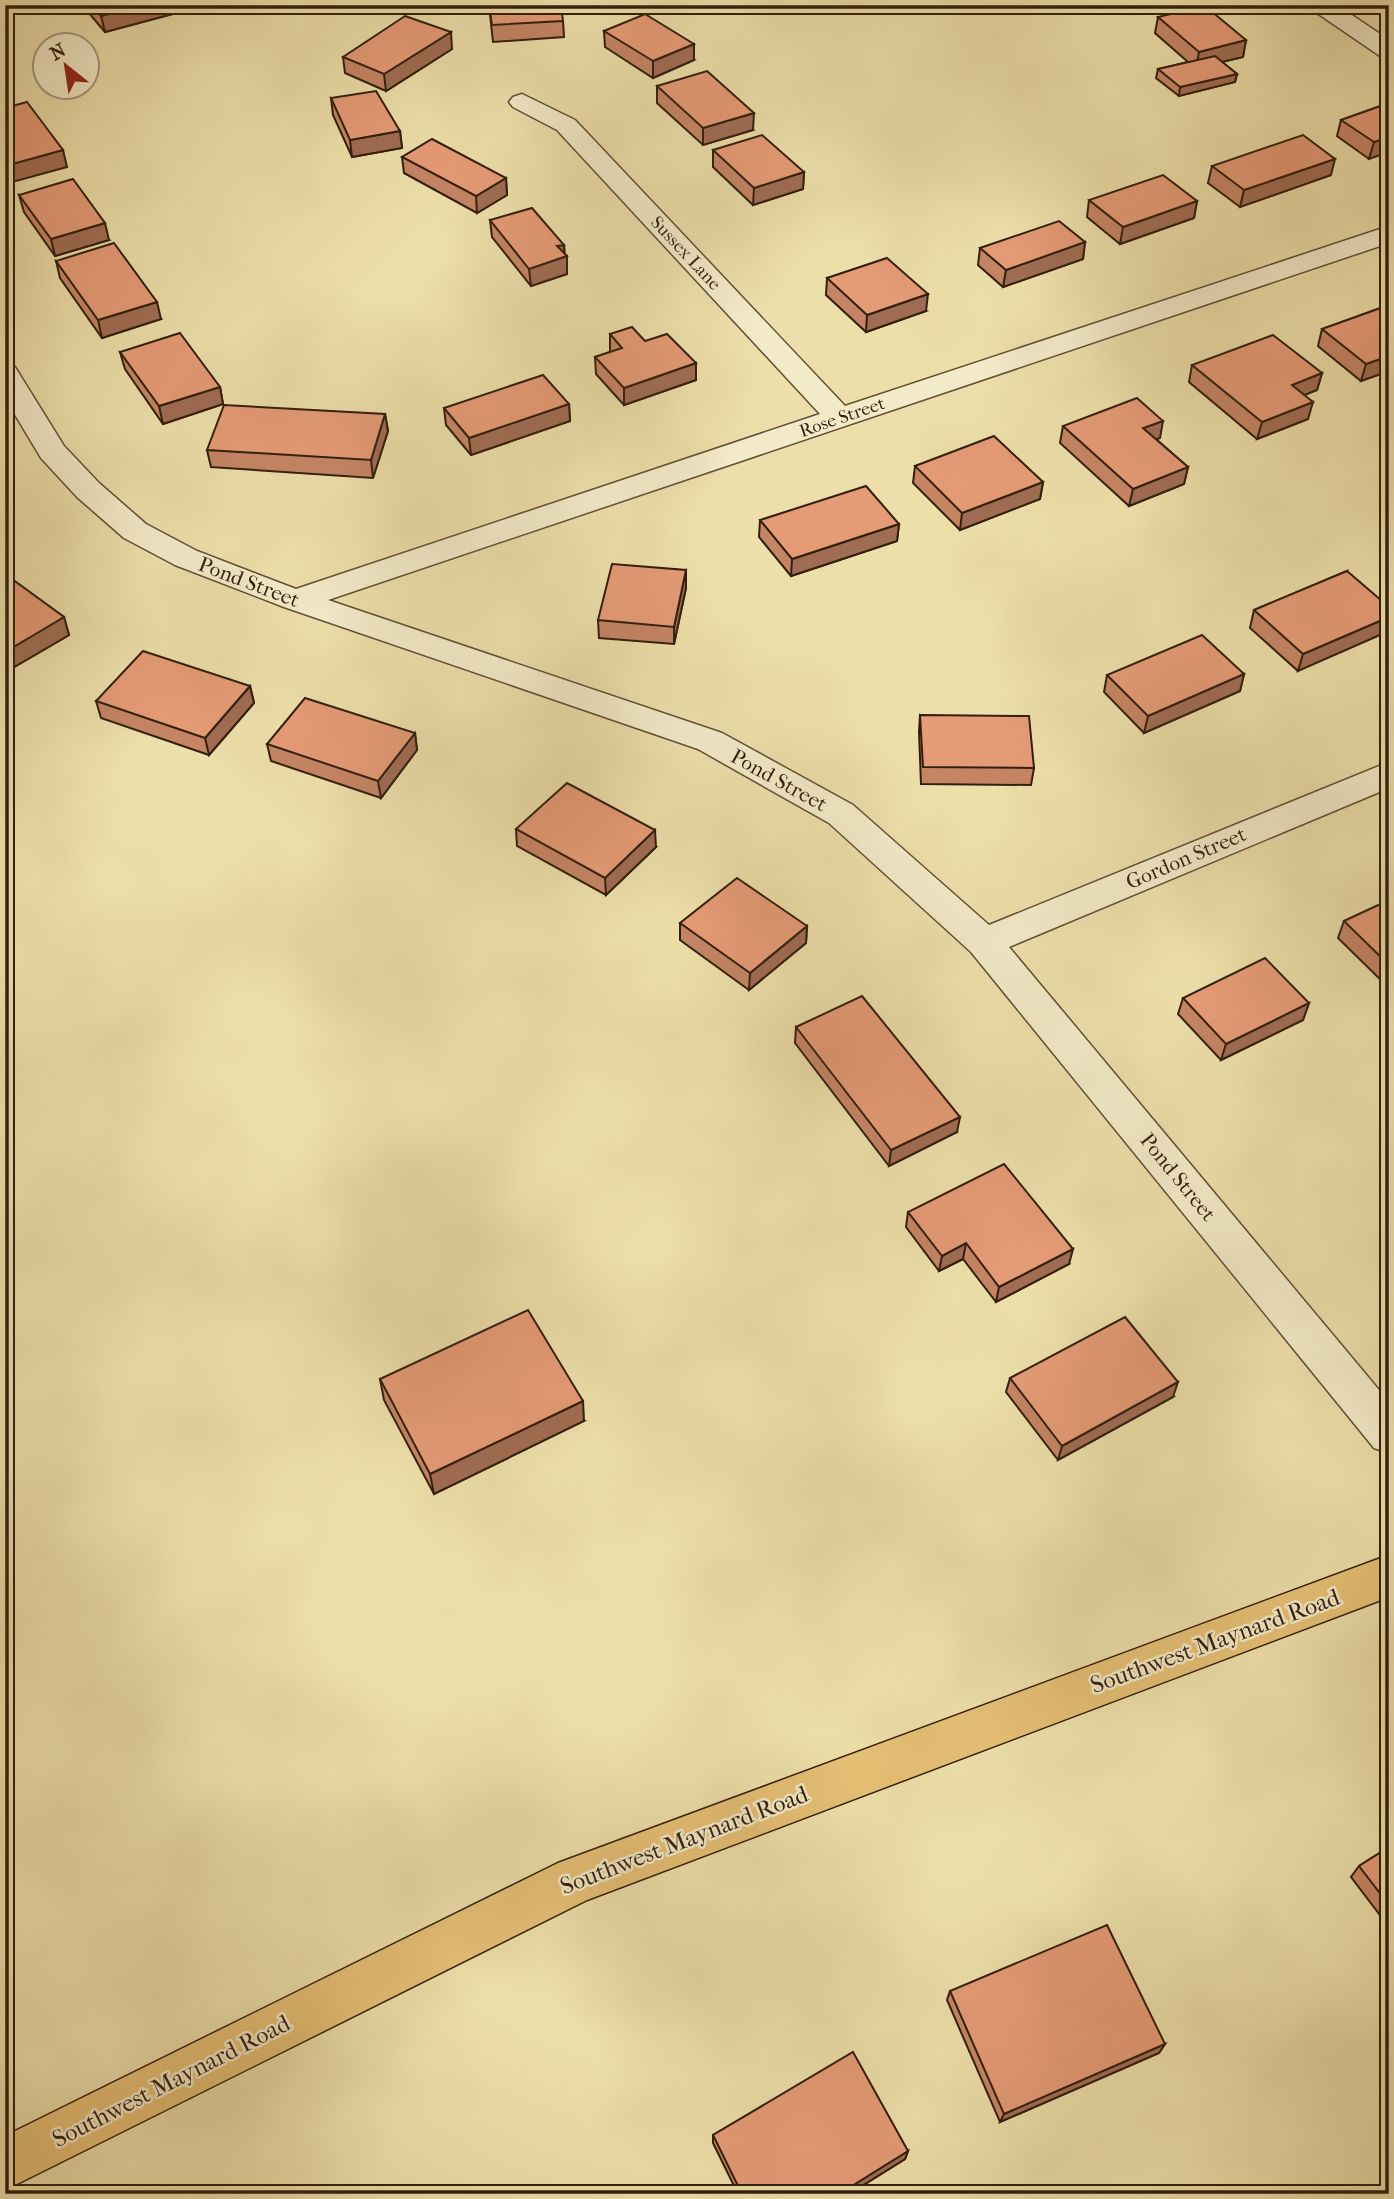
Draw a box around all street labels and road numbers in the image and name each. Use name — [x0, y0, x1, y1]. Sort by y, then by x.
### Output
street label: Sussex Lane — [646, 212, 725, 295]
street label: Rose Street — [797, 393, 888, 442]
street label: Pond Street — [195, 552, 303, 612]
street label: Pond Street — [727, 744, 832, 816]
street label: Gordon Street — [1122, 822, 1250, 894]
street label: Pond Street — [1135, 1128, 1221, 1226]
street label: Southwest Maynard Road — [1087, 1583, 1344, 1699]
street label: Southwest Maynard Road — [556, 1779, 813, 1900]
street label: Southwest Maynard Road — [47, 2008, 295, 2153]

